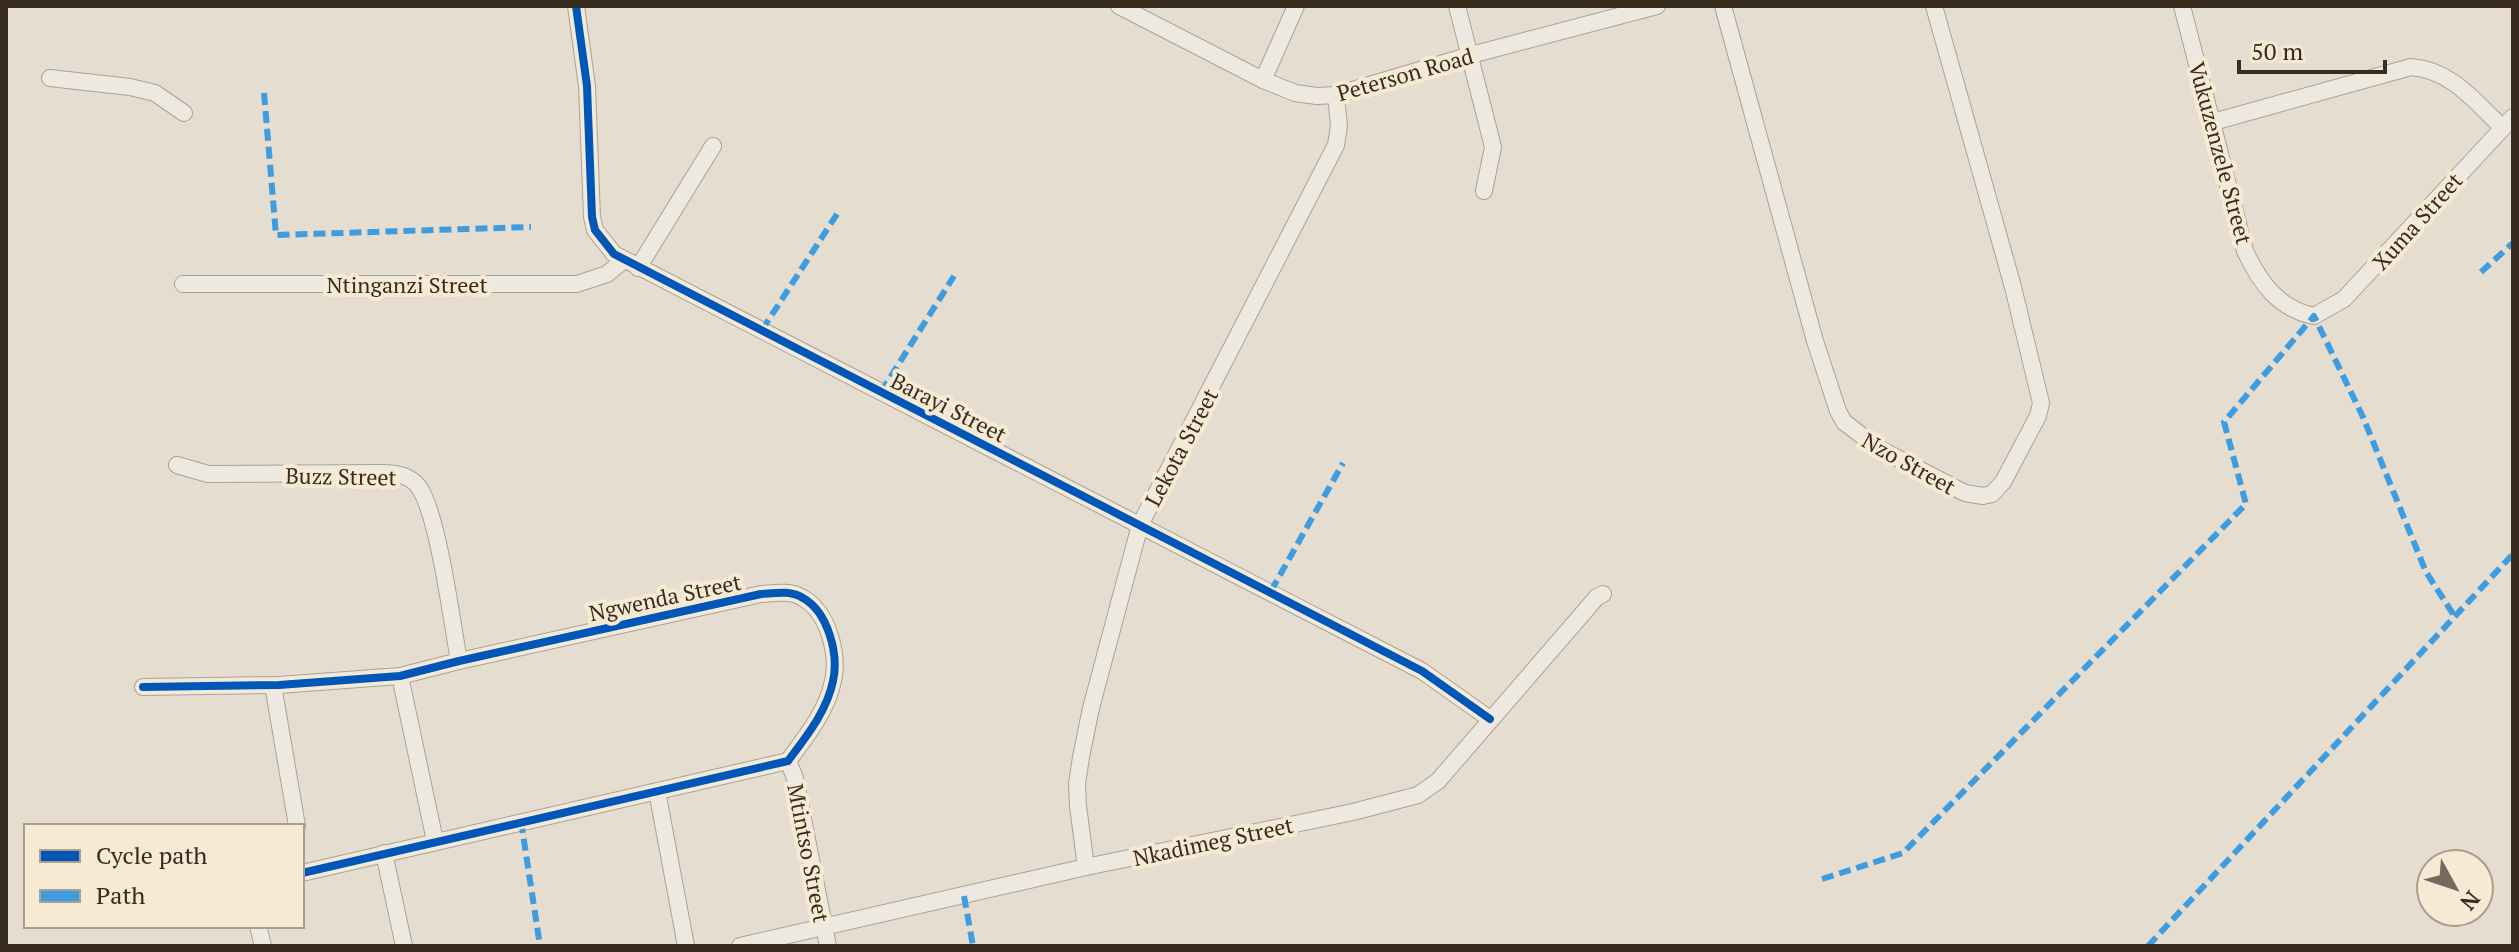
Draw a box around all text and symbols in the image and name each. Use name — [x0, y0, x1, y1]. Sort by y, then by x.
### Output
scale bar — [2239, 24, 2385, 74]
text: 50 m — [2251, 35, 2303, 67]
street label: Peterson Road — [1334, 41, 1476, 107]
street label: Vukuzenzele Street — [2183, 59, 2259, 247]
street label: Xuma Street — [2366, 166, 2468, 276]
street label: Ntinganzi Street — [326, 270, 488, 299]
street label: Barayi Street — [886, 365, 1012, 449]
street label: Lekota Street — [1138, 383, 1224, 511]
street label: Nzo Street — [1857, 425, 1961, 501]
street label: Buzz Street — [285, 461, 397, 491]
street label: Ngwenda Street — [586, 567, 744, 627]
street label: Mtintso Street — [781, 781, 837, 925]
street label: Nkadimeg Street — [1130, 810, 1296, 872]
legend — [24, 824, 304, 928]
text: Cycle path — [96, 839, 207, 871]
north arrow — [2415, 848, 2495, 928]
text: Path — [96, 879, 145, 911]
text: N — [2454, 885, 2487, 917]

